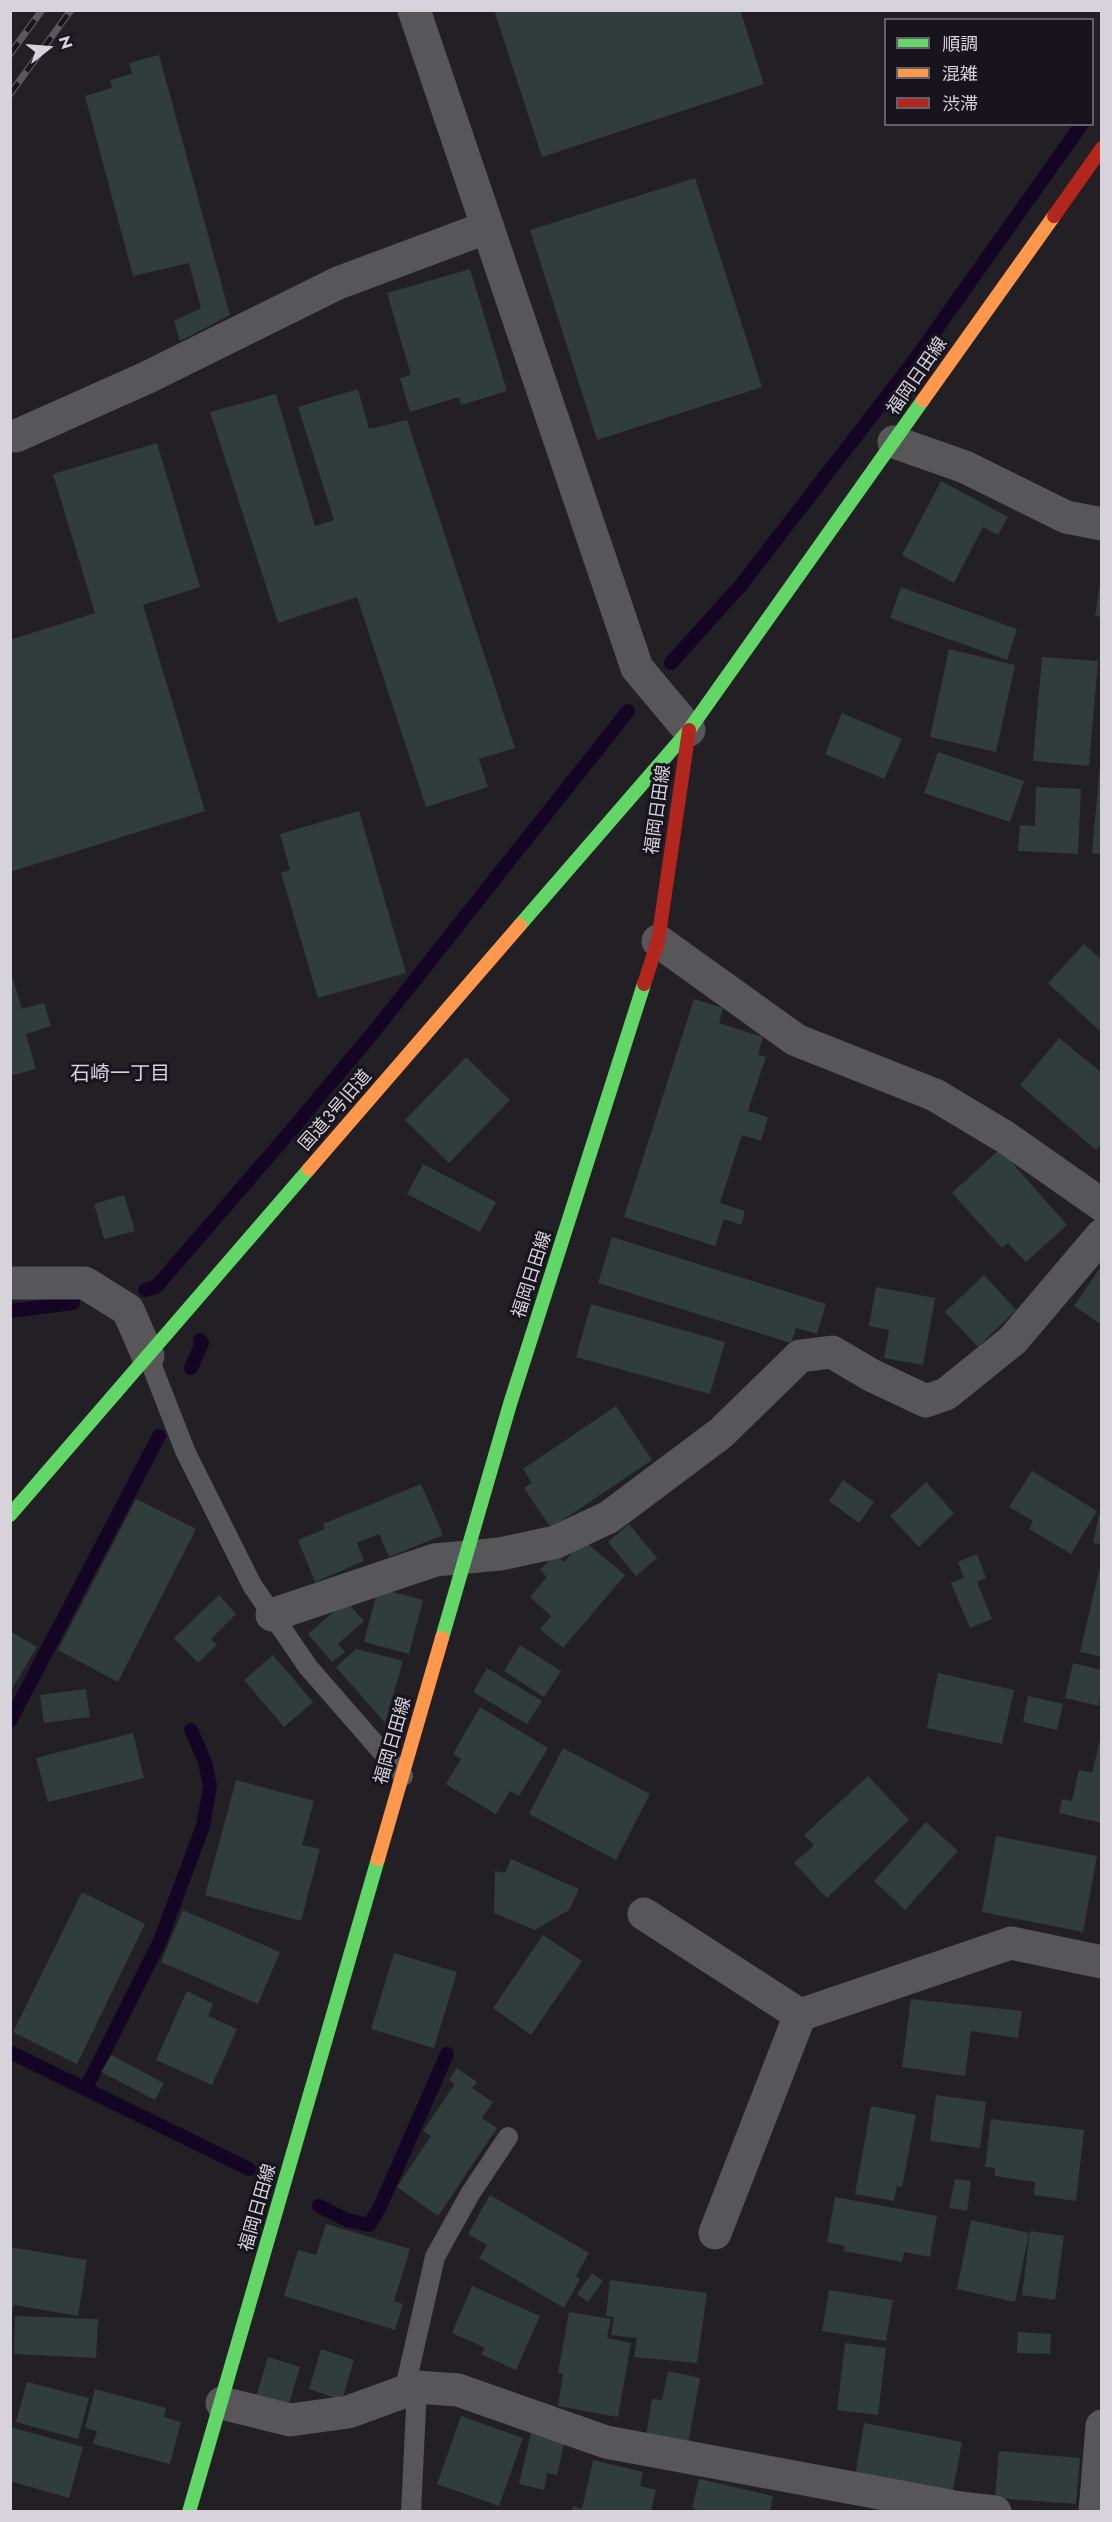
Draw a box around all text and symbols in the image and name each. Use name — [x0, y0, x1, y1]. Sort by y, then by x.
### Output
north arrow — [18, 18, 78, 78]
legend — [884, 18, 1094, 126]
text: 順調 — [942, 31, 978, 57]
text: N — [53, 33, 79, 52]
text: 混雑 — [942, 61, 978, 87]
text: 渋滞 — [942, 91, 978, 117]
street label: 福岡日田線 — [883, 334, 953, 420]
street label: 福岡日田線 — [642, 764, 676, 856]
district label: 石崎一丁目 — [70, 1063, 170, 1087]
street label: 国道3号旧道 — [295, 1066, 377, 1156]
street label: 福岡日田線 — [509, 1229, 557, 1321]
street label: 福岡日田線 — [371, 1695, 417, 1787]
street label: 福岡日田線 — [236, 2162, 282, 2254]

